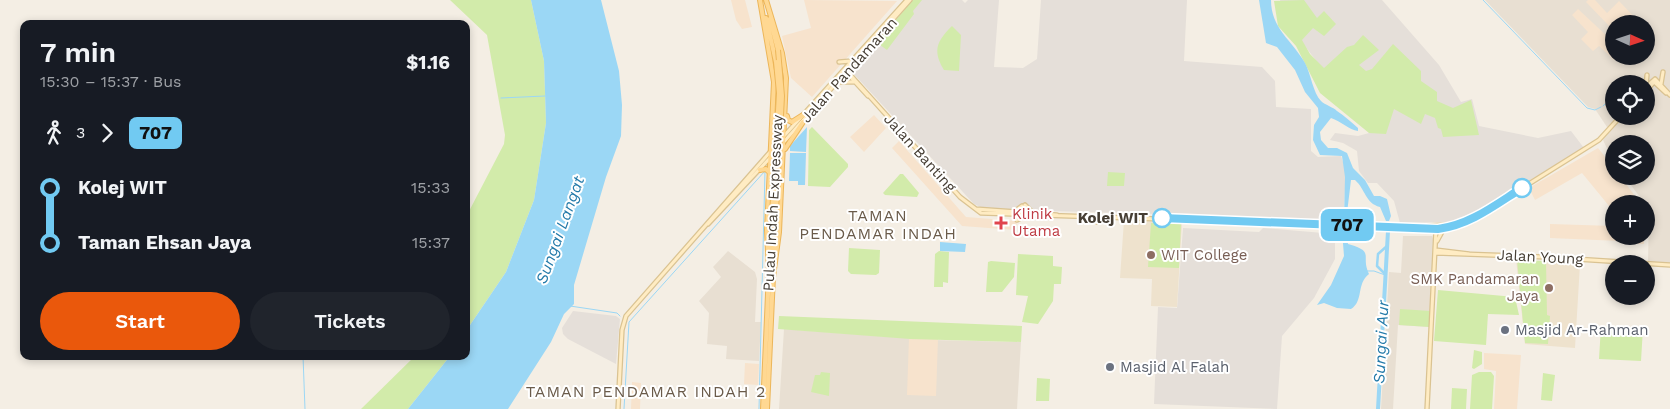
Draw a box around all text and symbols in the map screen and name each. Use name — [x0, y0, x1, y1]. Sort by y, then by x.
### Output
street label: Jalan Pandamaran — [797, 14, 901, 126]
north arrow — [1605, 15, 1655, 65]
map controls — [1605, 15, 1655, 305]
text: 7 min — [40, 36, 116, 69]
text: $1.16 — [406, 51, 450, 74]
text: 15:30 – 15:37 · Bus — [40, 72, 182, 91]
button: locate — [1605, 75, 1655, 125]
street label: Jalan Banting — [880, 110, 960, 196]
street label: Pulau Indah Expressway — [759, 114, 787, 292]
icon: walk — [40, 119, 68, 147]
icon: forward — [93, 119, 121, 147]
text: 707 — [139, 122, 172, 143]
text: 3 — [76, 123, 85, 142]
button: layers — [1605, 135, 1655, 185]
water label: Sungai Langat — [532, 173, 588, 286]
text: Kolej WIT — [78, 176, 167, 199]
text: 15:33 — [411, 178, 450, 197]
unlabelled marker — [1512, 178, 1532, 198]
button: + — [1605, 195, 1655, 245]
place label: Klinik Utama — [1012, 205, 1061, 240]
district label: TAMAN PENDAMAR INDAH — [799, 206, 957, 243]
marker: Kolej WIT — [1152, 208, 1172, 228]
place label: Kolej WIT — [1078, 209, 1148, 227]
line badge: 707 — [1318, 209, 1376, 241]
text: 707 — [1331, 214, 1363, 235]
marker: Klinik Utama — [994, 216, 1008, 230]
text: Taman Ehsan Jaya — [78, 231, 251, 254]
text: 15:37 — [412, 233, 450, 252]
place label: WIT College — [1161, 246, 1247, 264]
street label: Jalan Young — [1496, 246, 1584, 268]
marker: WIT College — [1145, 249, 1157, 261]
button: − — [1605, 255, 1655, 305]
place label: SMK Pandamaran Jaya — [1411, 270, 1540, 305]
marker: SMK Pandamaran Jaya — [1543, 282, 1555, 294]
button: Start — [40, 292, 240, 350]
button: Tickets — [250, 292, 450, 350]
water label: Sungai Aur — [1369, 299, 1393, 384]
place label: Masjid Ar-Rahman — [1515, 321, 1648, 339]
marker: Masjid Ar-Rahman — [1499, 324, 1511, 336]
place label: Masjid Al Falah — [1120, 358, 1229, 376]
marker: Masjid Al Falah — [1104, 361, 1116, 373]
district label: TAMAN PENDAMAR INDAH 2 — [526, 382, 766, 401]

